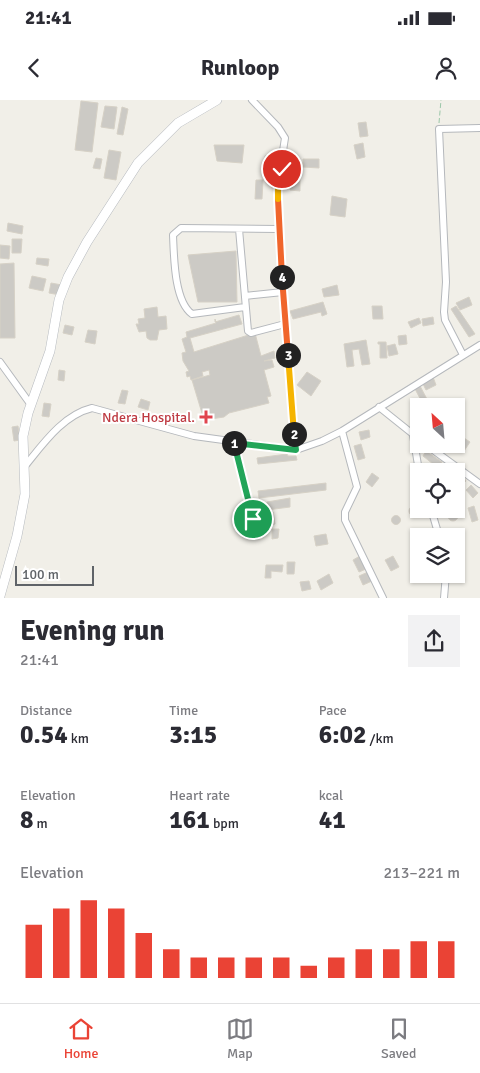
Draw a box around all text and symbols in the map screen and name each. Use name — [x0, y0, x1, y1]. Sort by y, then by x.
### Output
text: 21:41 — [25, 6, 72, 30]
icon: back — [20, 54, 48, 82]
text: Runloop — [201, 54, 279, 81]
icon: person — [432, 54, 460, 82]
pin — [261, 148, 303, 190]
icon: check — [268, 155, 296, 183]
pin: 4 — [270, 264, 294, 290]
text: 4 — [279, 269, 286, 286]
pin: 3 — [276, 342, 300, 368]
text: 3 — [285, 347, 292, 364]
north arrow — [410, 398, 465, 452]
map controls — [410, 398, 465, 583]
place label: Ndera Hospital. — [102, 409, 195, 426]
marker: Ndera Hospital. — [199, 410, 213, 424]
pin: 2 — [282, 422, 306, 446]
text: 2 — [291, 426, 298, 443]
pin: 1 — [222, 430, 246, 456]
text: 1 — [231, 435, 238, 452]
button: locate — [410, 463, 465, 518]
pin — [232, 498, 274, 540]
icon: arrive — [239, 505, 267, 533]
button: layers — [410, 528, 465, 583]
scale bar — [15, 563, 94, 586]
text: 100 m — [22, 566, 59, 583]
text: Evening run — [20, 614, 165, 648]
button: share — [408, 615, 460, 667]
text: 21:41 — [20, 650, 59, 670]
text: Distance — [20, 702, 72, 719]
text: Time — [169, 702, 198, 719]
text: Pace — [319, 702, 347, 719]
text: 0.54 — [20, 719, 68, 750]
text: 3:15 — [169, 719, 217, 750]
text: 6:02 — [319, 719, 367, 750]
text: km — [68, 730, 89, 747]
text: /km — [367, 730, 394, 747]
text: Elevation — [20, 787, 76, 804]
text: Heart rate — [169, 787, 230, 804]
text: kcal — [319, 787, 343, 804]
text: 8 — [20, 804, 34, 835]
text: 161 — [169, 804, 210, 835]
text: 41 — [319, 804, 346, 835]
text: m — [34, 815, 48, 832]
text: bpm — [210, 815, 239, 832]
text: Elevation — [20, 863, 84, 883]
text: 213–221 m — [383, 863, 460, 883]
tab: Home — [64, 1015, 99, 1062]
tab: Map — [226, 1015, 254, 1062]
tab: Saved — [381, 1015, 416, 1062]

